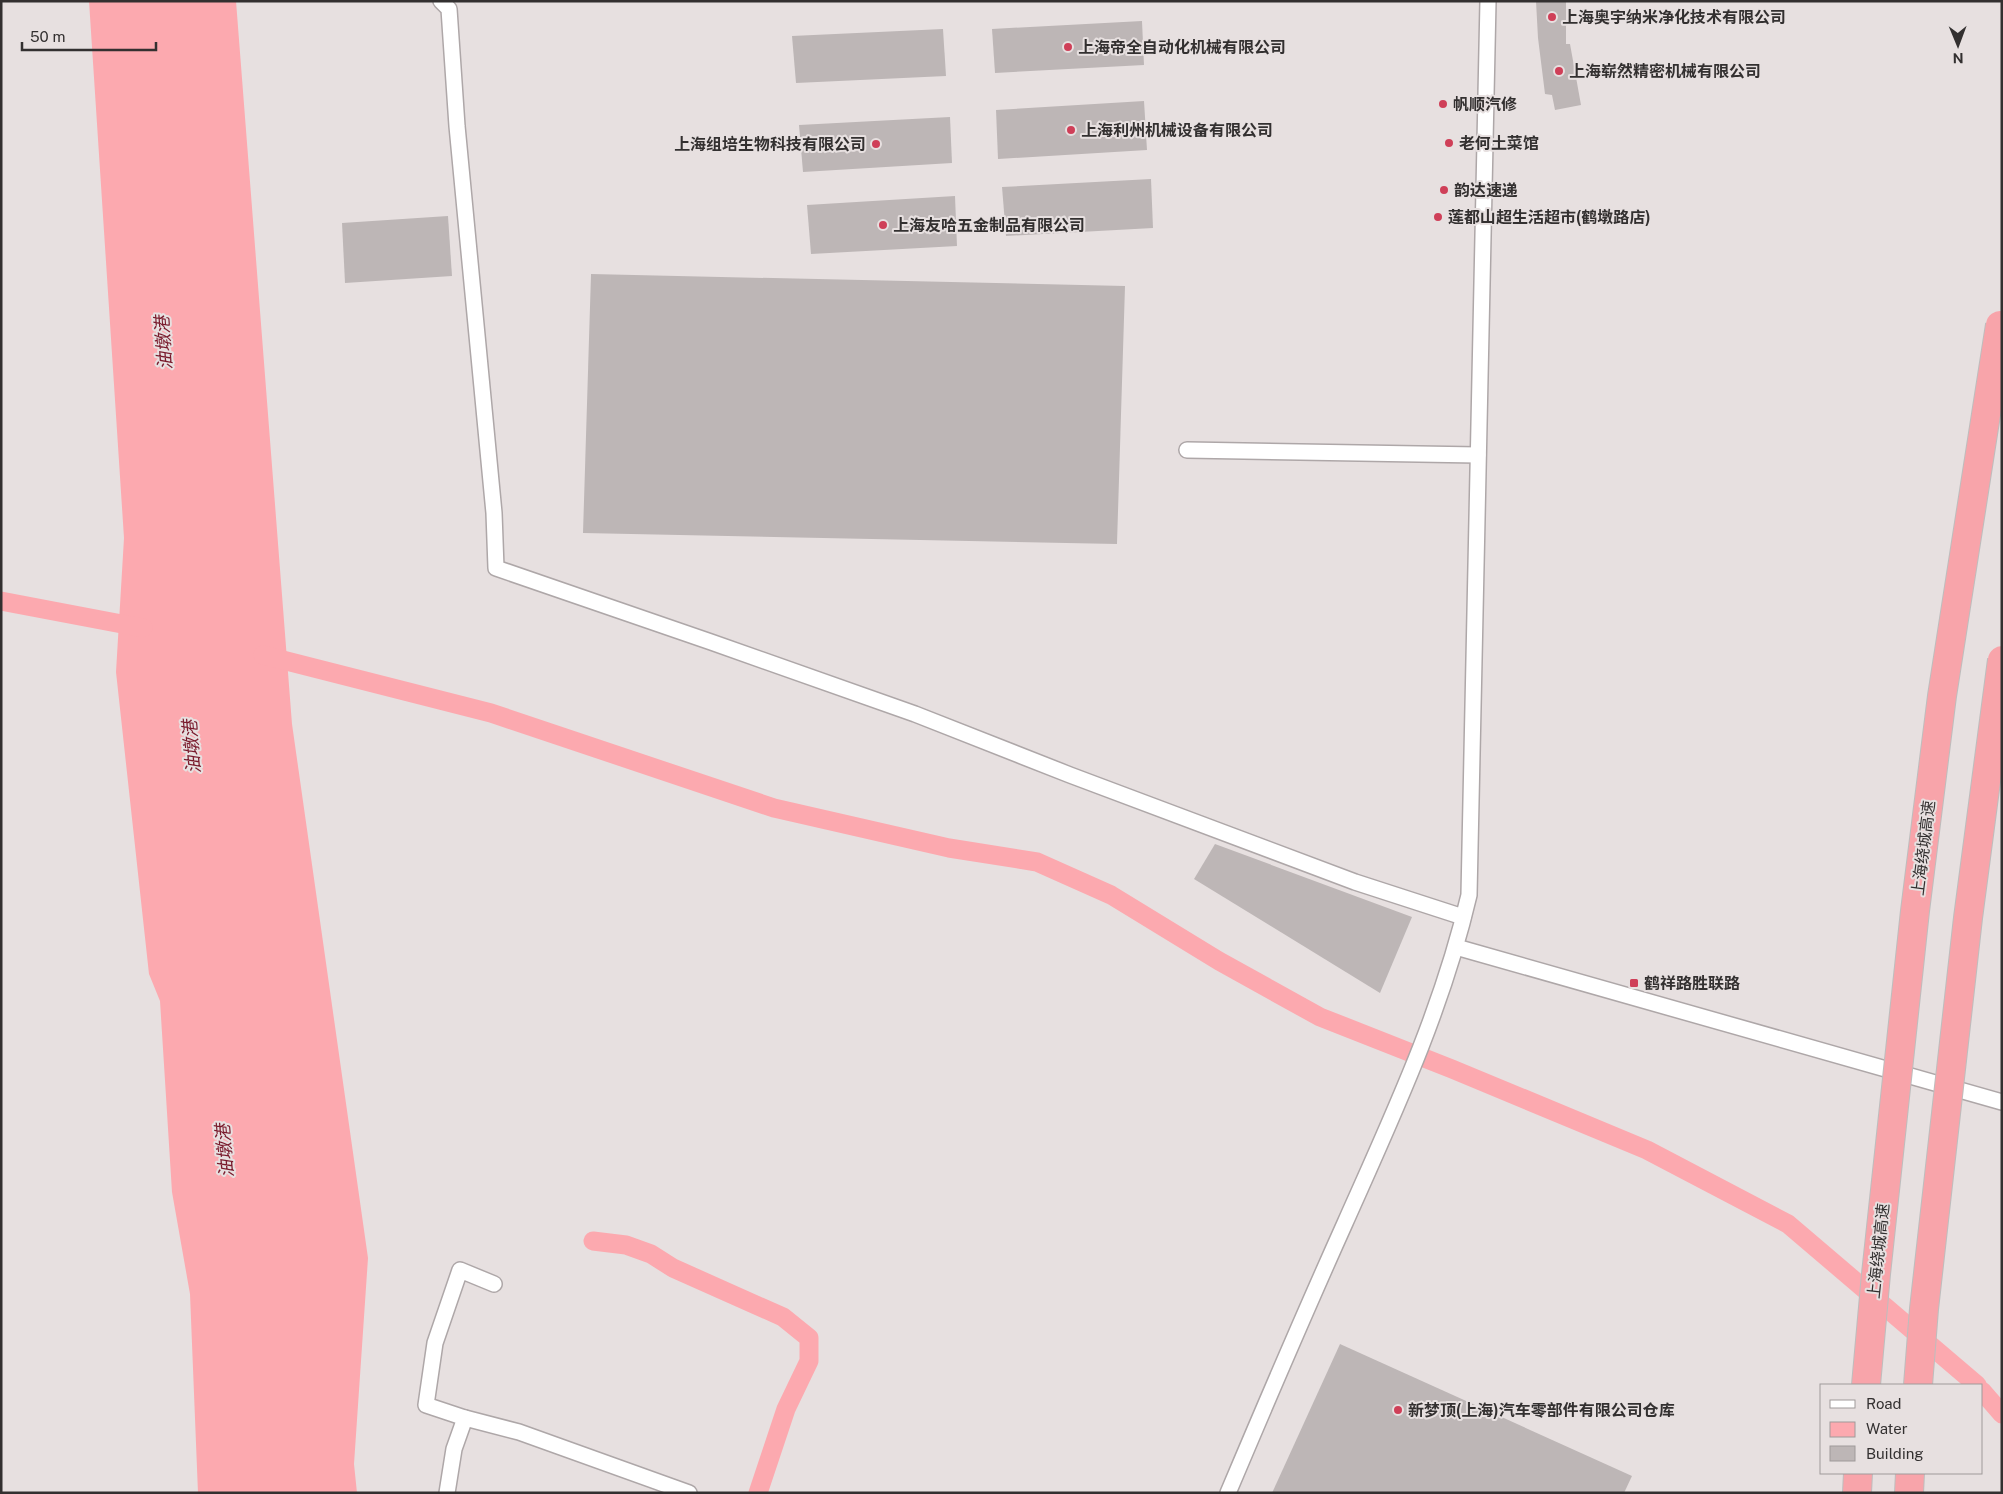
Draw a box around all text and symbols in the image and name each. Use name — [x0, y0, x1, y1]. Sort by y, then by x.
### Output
place label: 上海奥宇纳米净化技术有限公司 — [1562, 8, 1786, 27]
marker: 上海奥宇纳米净化技术有限公司 — [1546, 11, 1558, 23]
scale bar — [22, 20, 156, 52]
north arrow — [1933, 20, 1983, 70]
text: 50 m — [30, 28, 65, 45]
place label: 上海帝全自动化机械有限公司 — [1078, 38, 1286, 57]
marker: 上海帝全自动化机械有限公司 — [1062, 41, 1074, 53]
text: N — [1953, 50, 1964, 66]
place label: 上海崭然精密机械有限公司 — [1569, 62, 1761, 81]
marker: 上海崭然精密机械有限公司 — [1553, 65, 1565, 77]
place label: 帆顺汽修 — [1453, 95, 1517, 114]
marker: 帆顺汽修 — [1437, 98, 1449, 110]
place label: 上海利州机械设备有限公司 — [1081, 121, 1273, 140]
marker: 上海利州机械设备有限公司 — [1065, 124, 1077, 136]
place label: 老何土菜馆 — [1459, 134, 1539, 153]
place label: 上海组培生物科技有限公司 — [674, 135, 866, 154]
marker: 老何土菜馆 — [1443, 137, 1455, 149]
marker: 上海组培生物科技有限公司 — [870, 138, 882, 150]
place label: 韵达速递 — [1454, 181, 1518, 200]
marker: 韵达速递 — [1438, 184, 1450, 196]
place label: 莲都山超生活超市(鹤墩路店) — [1448, 208, 1651, 227]
marker: 莲都山超生活超市(鹤墩路店) — [1432, 211, 1444, 223]
place label: 上海友哈五金制品有限公司 — [893, 216, 1085, 235]
marker: 上海友哈五金制品有限公司 — [877, 219, 889, 231]
water label: 油墩港 — [151, 312, 176, 371]
water label: 油墩港 — [178, 716, 204, 775]
street label: 上海绕城高速 — [1908, 799, 1939, 897]
place label: 鹤祥路胜联路 — [1644, 974, 1740, 993]
marker: 鹤祥路胜联路 — [1628, 977, 1640, 989]
water label: 油墩港 — [211, 1120, 237, 1179]
street label: 上海绕城高速 — [1864, 1202, 1893, 1300]
legend — [1820, 1384, 1983, 1474]
text: Road — [1866, 1395, 1902, 1412]
place label: 新梦顶(上海)汽车零部件有限公司仓库 — [1408, 1401, 1675, 1420]
marker: 新梦顶(上海)汽车零部件有限公司仓库 — [1392, 1404, 1404, 1416]
text: Water — [1866, 1420, 1908, 1437]
text: Building — [1866, 1445, 1924, 1462]

